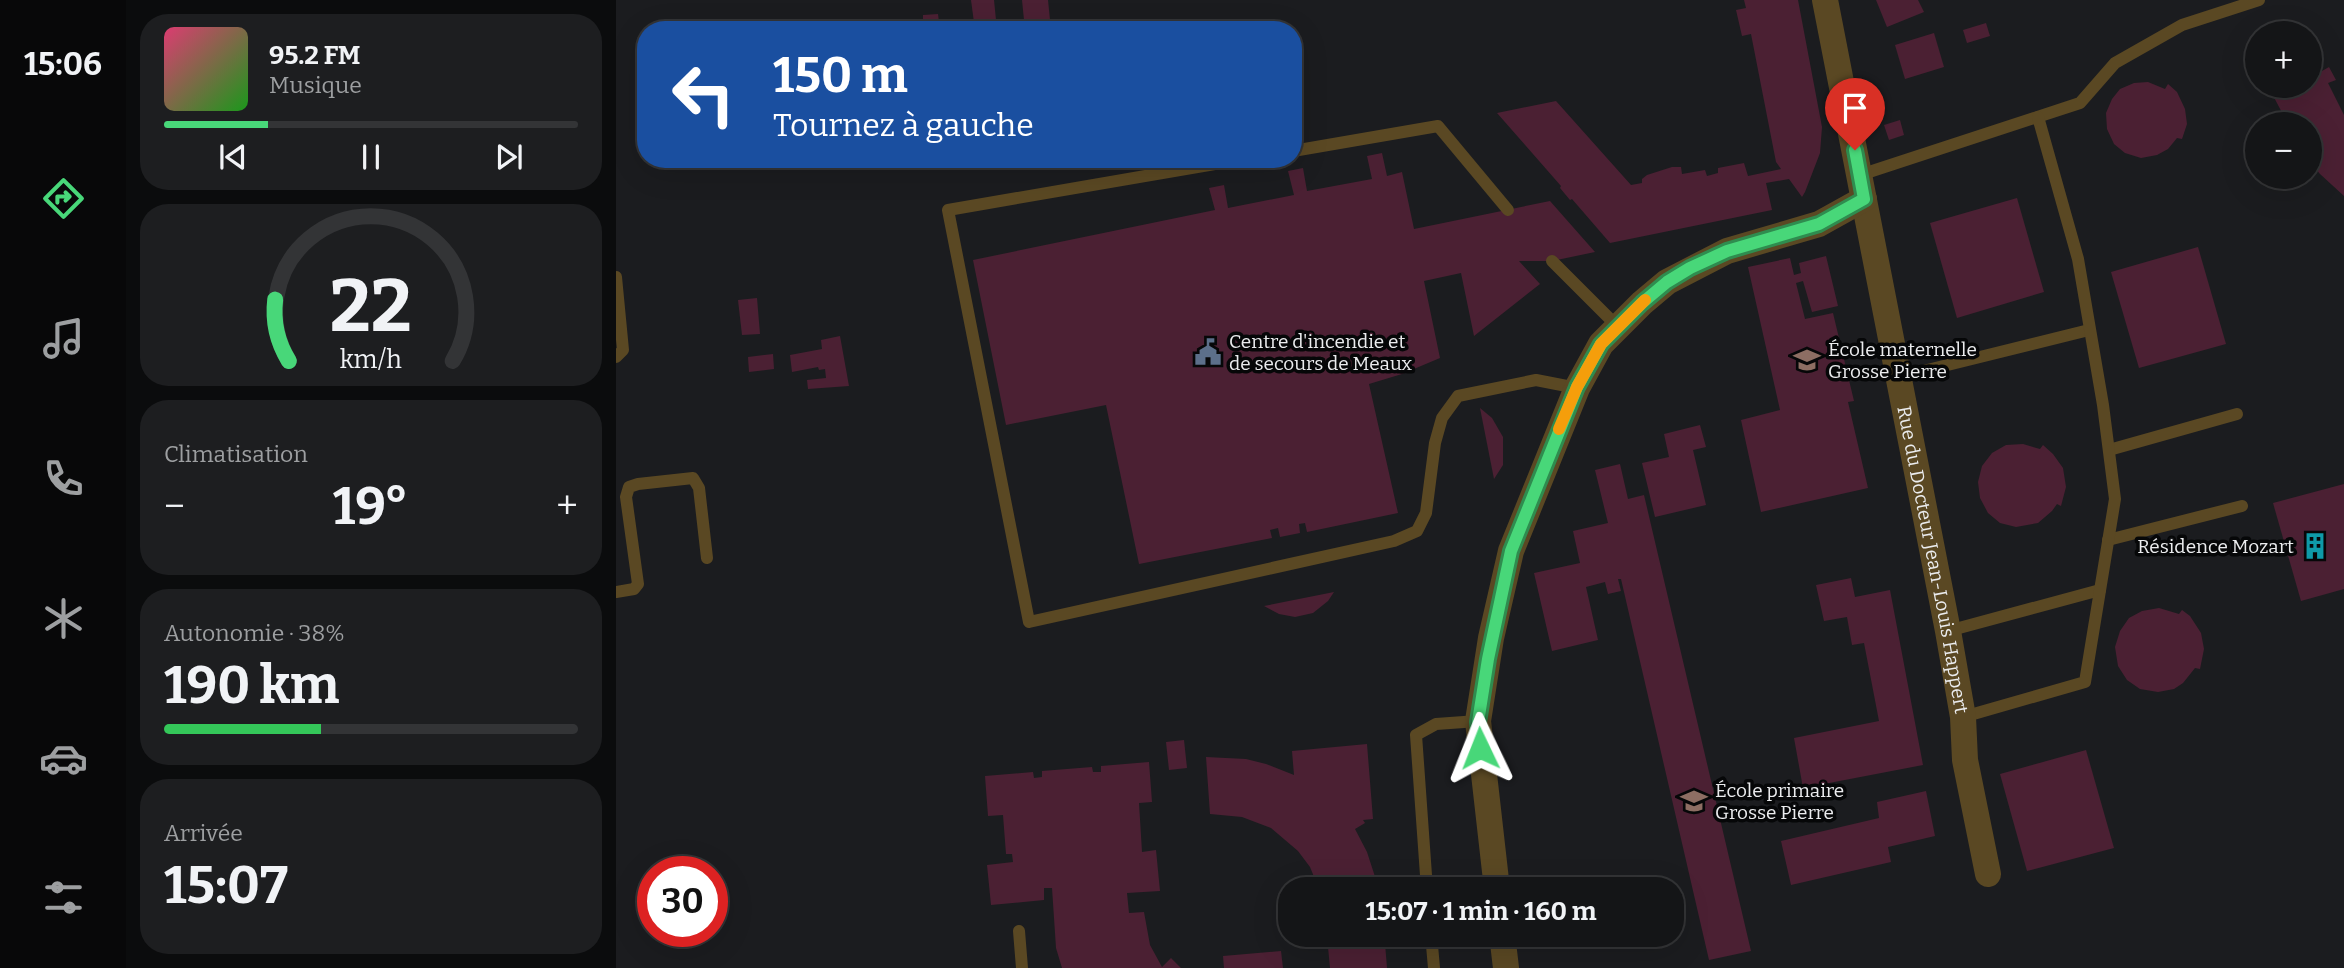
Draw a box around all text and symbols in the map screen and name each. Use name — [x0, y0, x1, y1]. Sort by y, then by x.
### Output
map controls — [2245, 21, 2322, 189]
button: + — [2245, 21, 2322, 98]
text: 95.2 FM — [269, 40, 360, 71]
text: 15:06 — [24, 45, 102, 83]
text: 150 m — [773, 46, 908, 105]
icon: left — [658, 49, 749, 140]
text: Musique — [269, 71, 362, 99]
pin — [1825, 78, 1885, 150]
icon: arrive — [1836, 89, 1874, 127]
text: Tournez à gauche — [773, 106, 1034, 144]
button: − — [2245, 112, 2322, 189]
icon: previous — [214, 138, 252, 176]
icon: pause — [352, 138, 390, 176]
icon: next — [490, 138, 528, 176]
icon: directions — [39, 174, 88, 223]
text: 22 — [330, 263, 412, 350]
icon: music — [39, 314, 88, 363]
place label: Centre d'incendie et de secours de Meaux — [1229, 330, 1413, 375]
public building icon: Centre d'incendie et de secours de Meaux — [1193, 337, 1223, 367]
place label: École maternelle Grosse Pierre — [1828, 338, 1977, 383]
text: km/h — [340, 344, 402, 374]
school or university icon: École maternelle Grosse Pierre — [1792, 345, 1822, 375]
street label: Rue du Docteur Jean-Louis Happert — [1892, 404, 1973, 715]
text: Climatisation — [164, 440, 308, 468]
icon: phone — [39, 454, 88, 503]
text: 19° — [333, 475, 408, 538]
text: − — [164, 483, 185, 529]
text: + — [556, 483, 578, 529]
building icon: Résidence Mozart — [2300, 531, 2330, 561]
place label: Résidence Mozart — [2137, 535, 2294, 558]
icon: climate — [39, 594, 88, 643]
text: Autonomie · 38% — [164, 619, 345, 647]
text: 190 km — [164, 654, 339, 717]
position arrow — [1443, 711, 1517, 785]
icon: car — [39, 734, 88, 783]
place label: École primaire Grosse Pierre — [1715, 779, 1844, 824]
school or university icon: École primaire Grosse Pierre — [1679, 786, 1709, 816]
text: Arrivée — [164, 819, 243, 847]
text: 15:07 — [164, 854, 288, 917]
speed limit sign: 30 — [637, 856, 728, 947]
icon: filters — [39, 873, 88, 922]
text: 15:07 · 1 min · 160 m — [1365, 896, 1597, 927]

